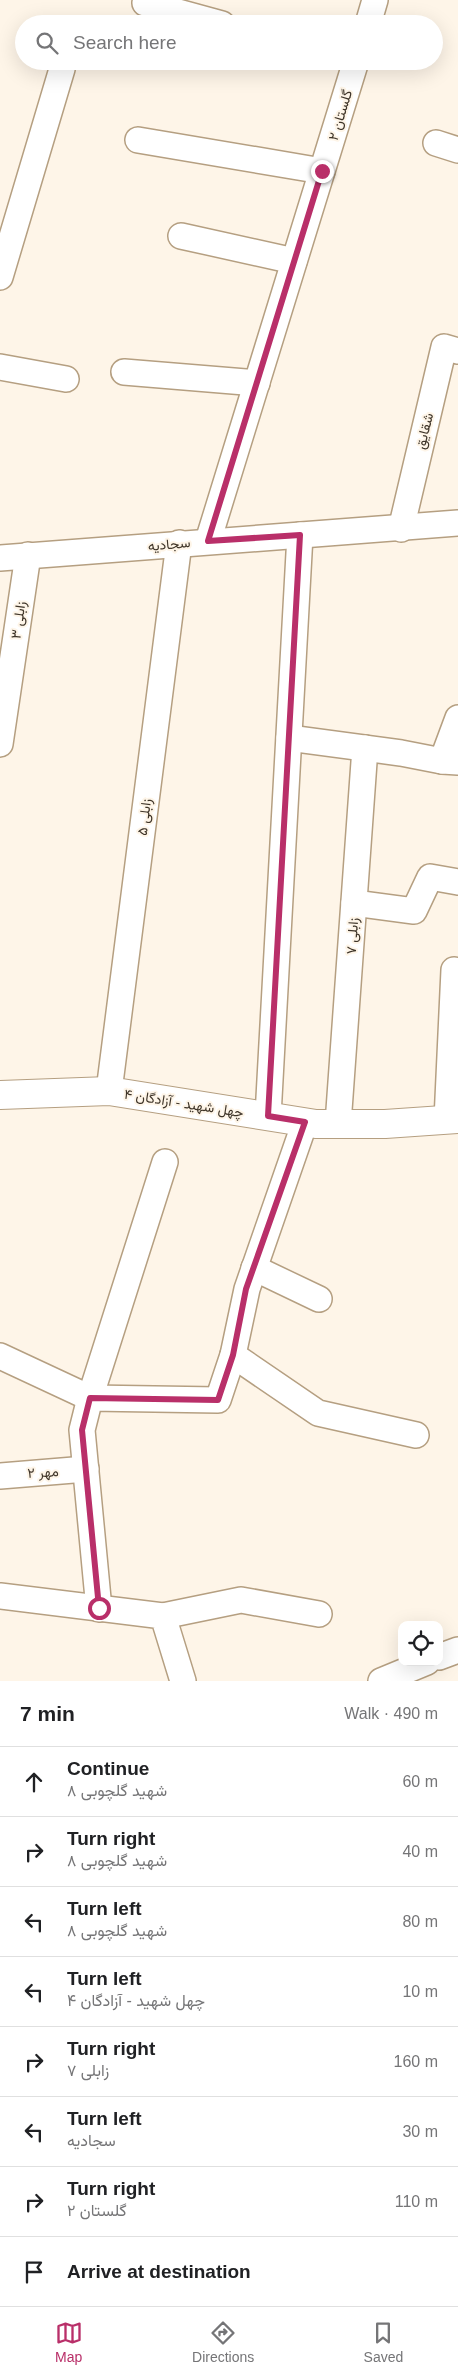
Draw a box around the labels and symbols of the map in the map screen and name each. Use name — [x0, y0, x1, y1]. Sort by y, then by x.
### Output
street label: گلستان ۲ — [325, 88, 356, 143]
route end — [311, 160, 334, 183]
street label: شقایق — [412, 411, 437, 451]
street label: سجادیه — [147, 534, 191, 555]
street label: زابلی ۳ — [7, 600, 30, 640]
street label: زابلی ۵ — [134, 798, 155, 836]
street label: زابلی ۷ — [343, 917, 362, 955]
street label: چهل شهید - آزادگان ۴ — [123, 1086, 245, 1122]
street label: مهر ۲ — [27, 1463, 59, 1482]
route start — [88, 1597, 111, 1620]

